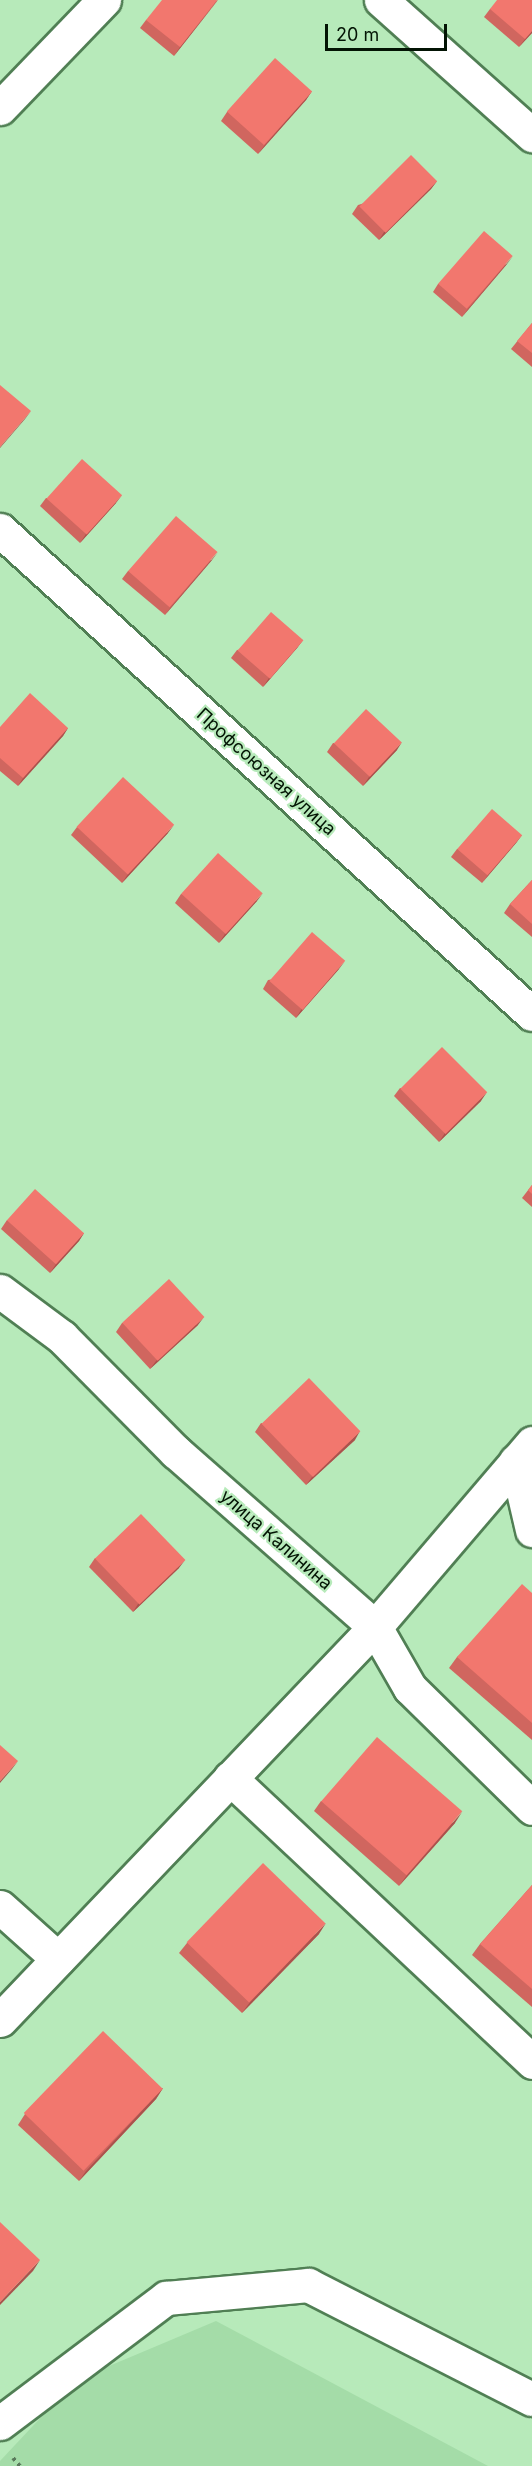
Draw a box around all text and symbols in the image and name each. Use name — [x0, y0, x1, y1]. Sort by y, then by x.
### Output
scale bar — [328, 12, 450, 50]
text: 20 m — [336, 24, 379, 45]
street label: Профсоюзная улица — [192, 704, 340, 840]
street label: улица Калинина — [216, 1485, 336, 1595]

